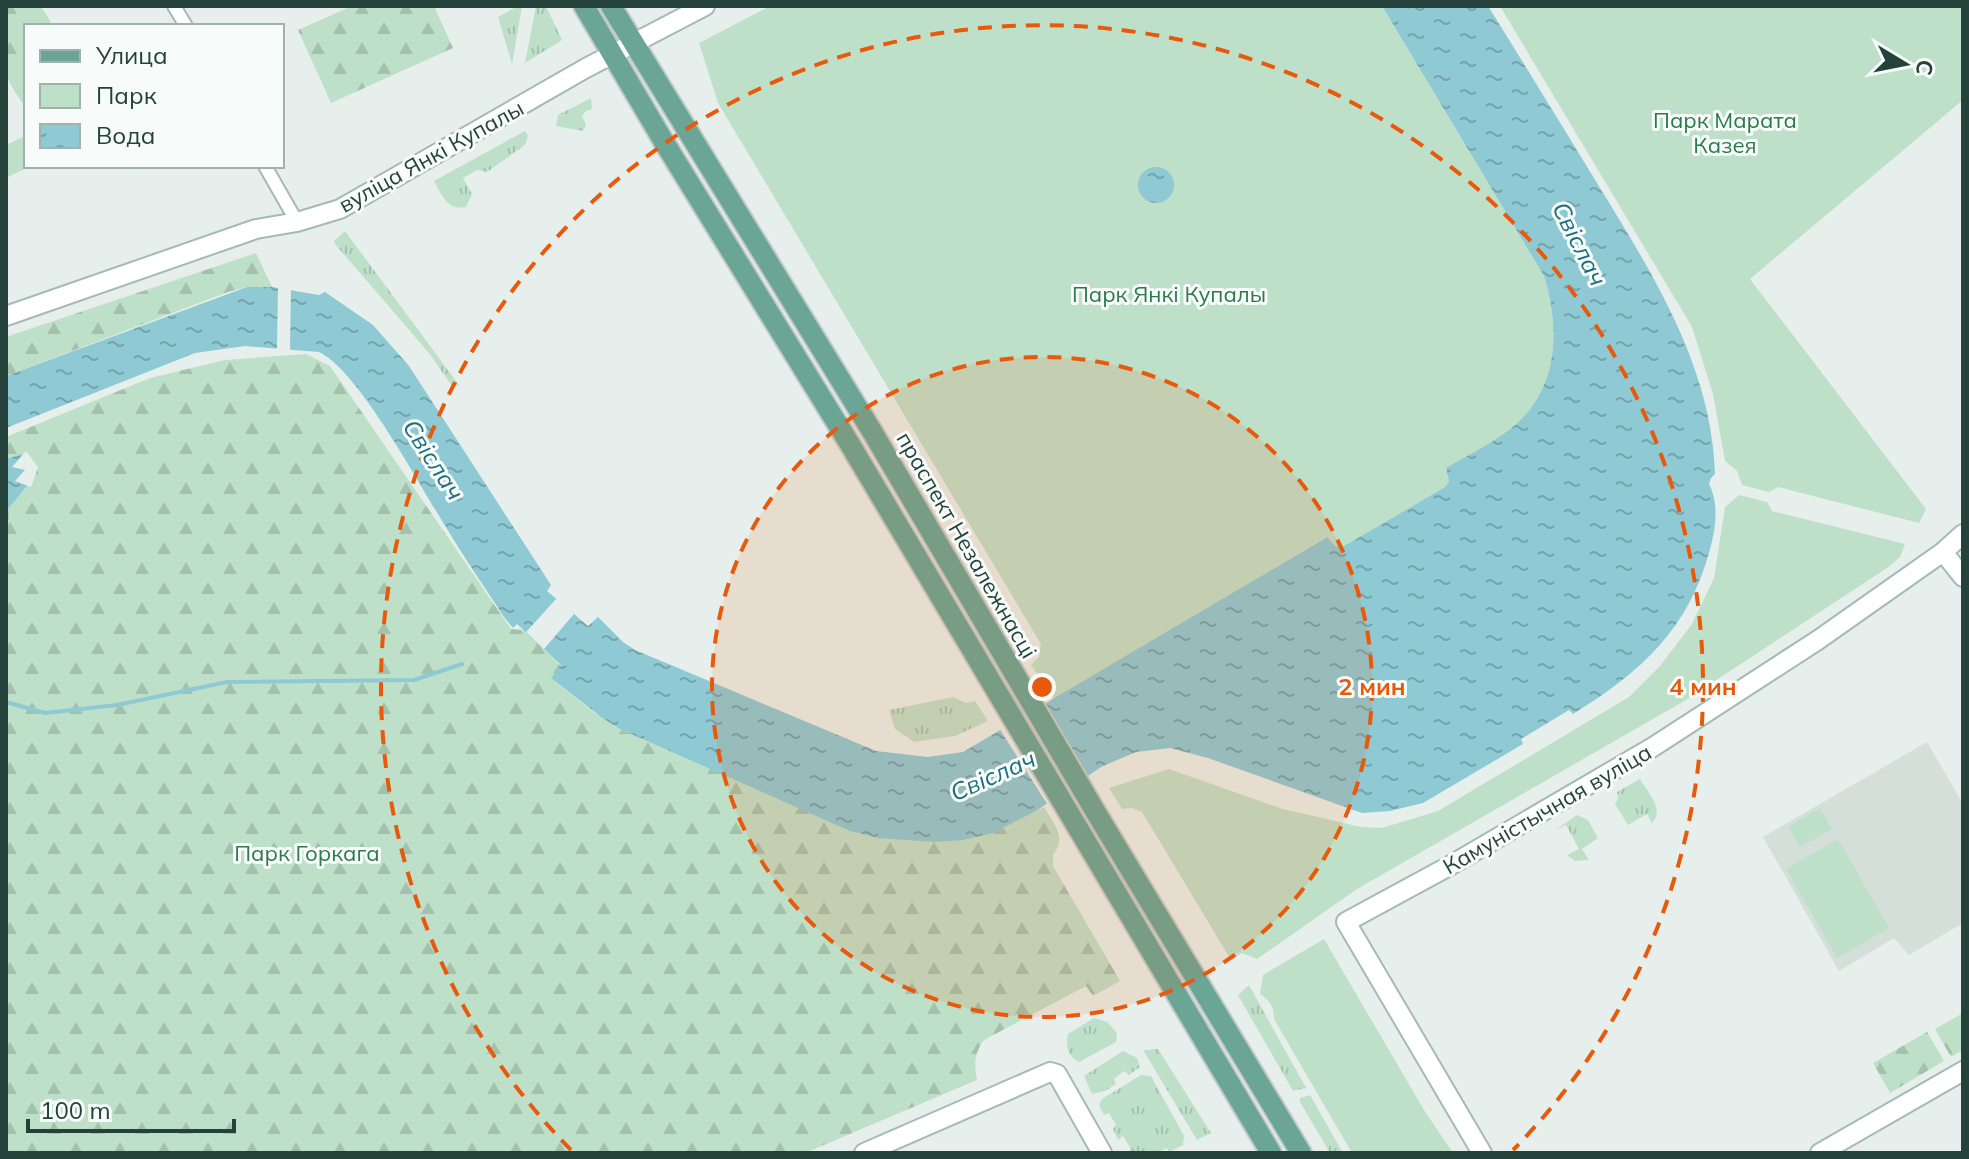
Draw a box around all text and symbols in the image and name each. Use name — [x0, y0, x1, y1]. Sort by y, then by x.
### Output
legend — [24, 24, 284, 168]
north arrow — [1865, 24, 1945, 104]
text: Улица — [95, 40, 168, 70]
text: С — [1910, 58, 1940, 77]
text: Парк — [96, 80, 157, 110]
street label: вуліца Янкі Купалы — [333, 93, 529, 219]
park label: Парк Марата Казея — [1653, 106, 1797, 159]
text: Вода — [96, 120, 156, 150]
water label: Свіслач — [1546, 197, 1614, 291]
park label: Парк Янкі Купалы — [1072, 280, 1266, 308]
water label: Свіслач — [397, 413, 471, 505]
street label: праспект Незалежнасці — [891, 427, 1043, 663]
text: 2 мин — [1338, 671, 1406, 701]
text: 4 мин — [1669, 671, 1737, 701]
centre of rings — [1028, 673, 1056, 701]
street label: Камуністычная вуліца — [1438, 738, 1656, 880]
water label: Свіслач — [945, 743, 1040, 807]
park label: Парк Горкага — [234, 839, 380, 867]
scale bar — [28, 1083, 234, 1133]
text: 100 m — [40, 1095, 111, 1125]

